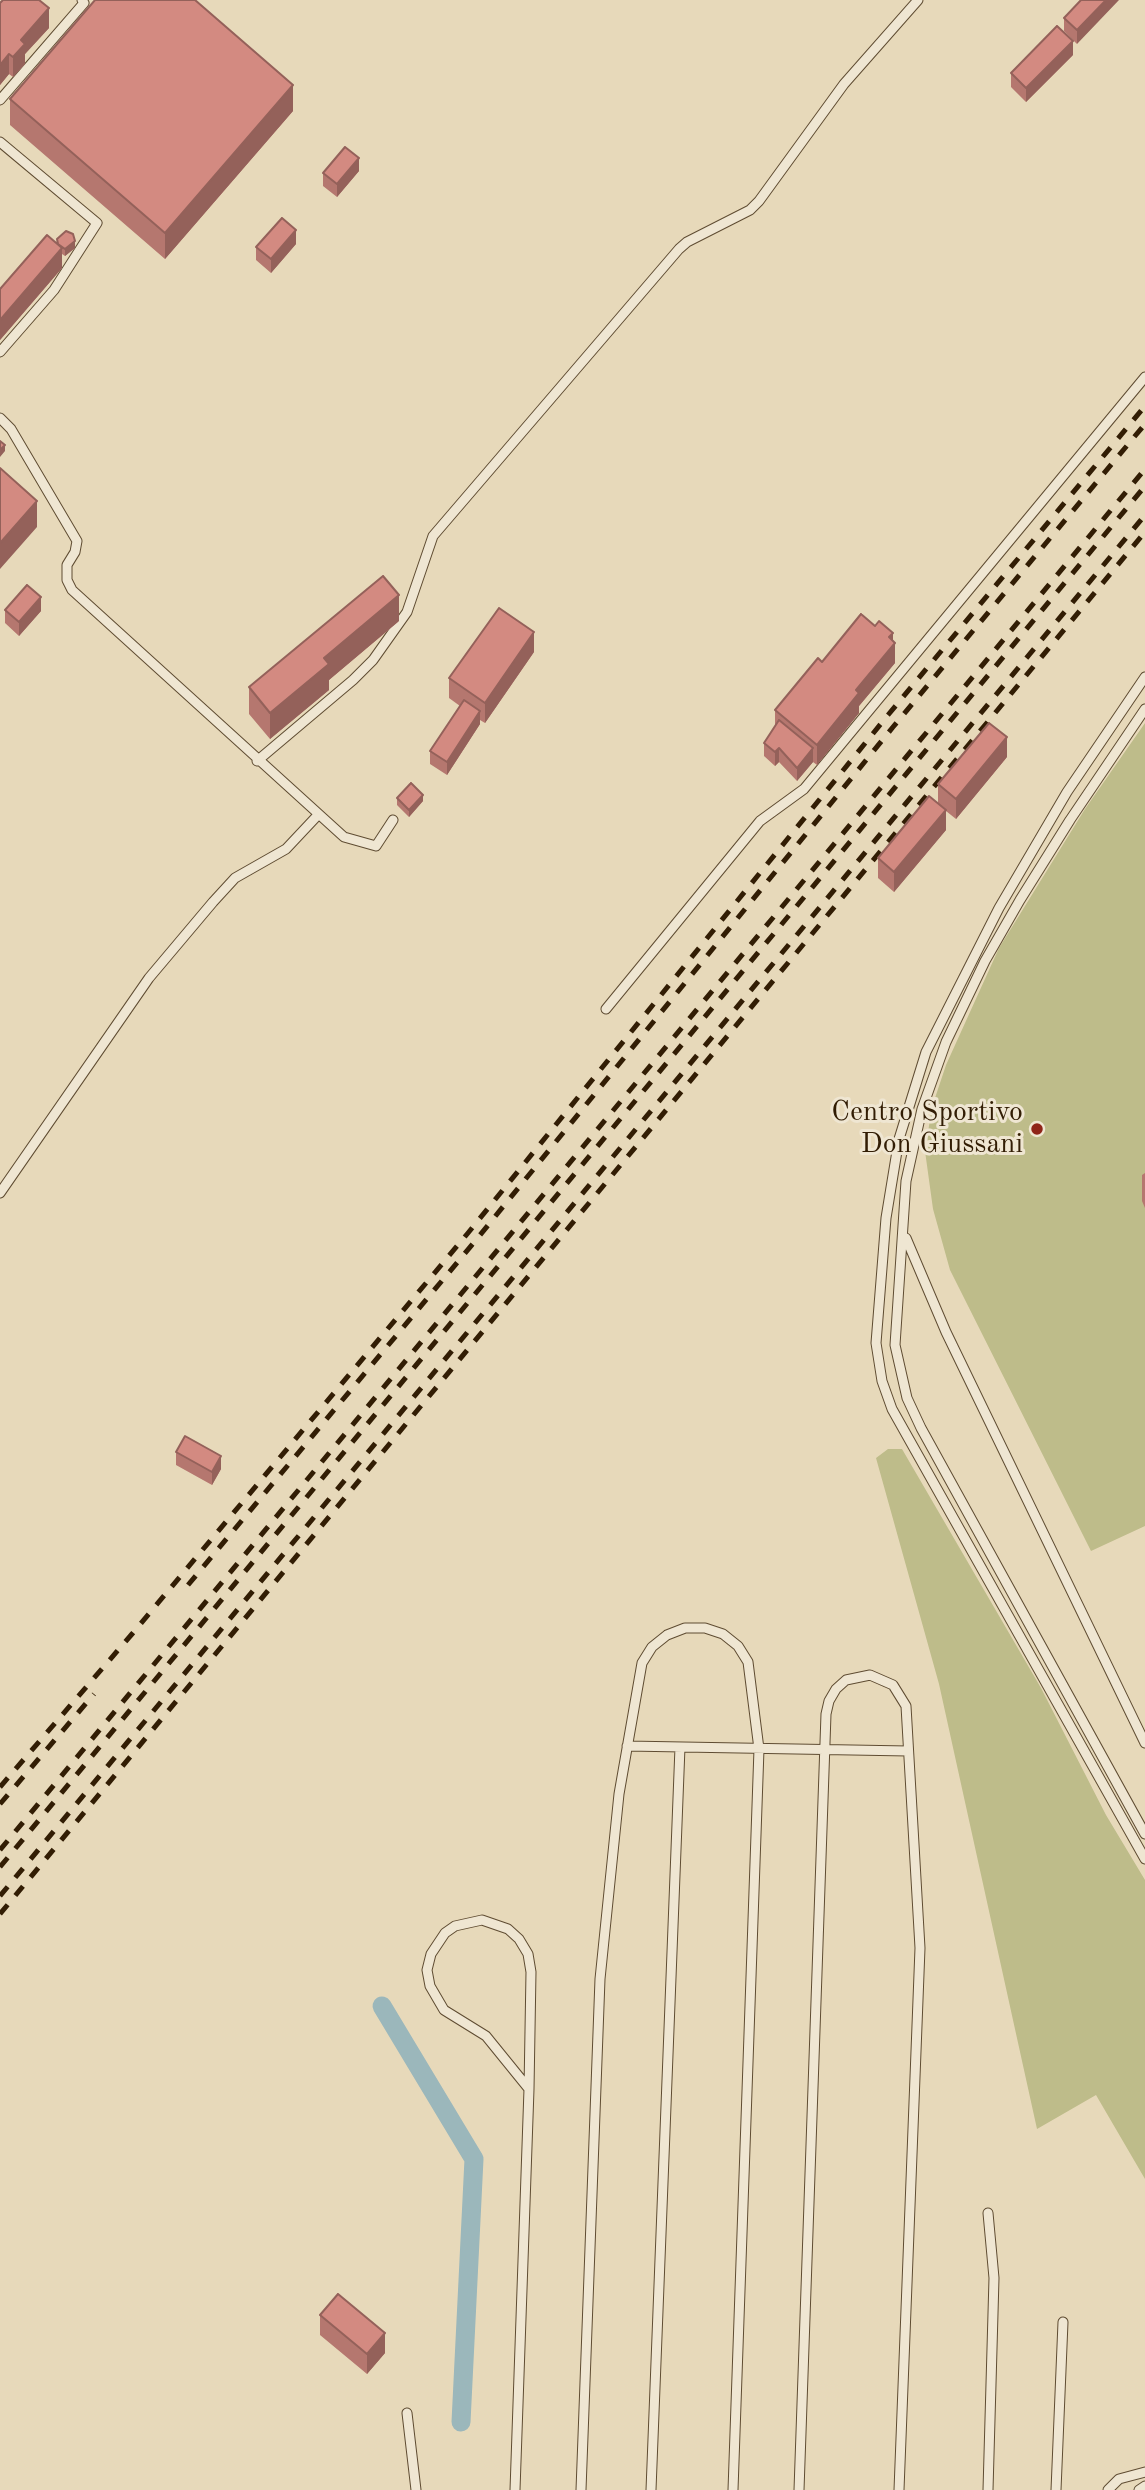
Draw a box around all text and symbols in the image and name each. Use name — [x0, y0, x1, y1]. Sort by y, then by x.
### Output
place label: Centro Sportivo Don Giussani — [831, 1096, 1023, 1162]
marker: Centro Sportivo Don Giussani — [1029, 1121, 1045, 1137]

